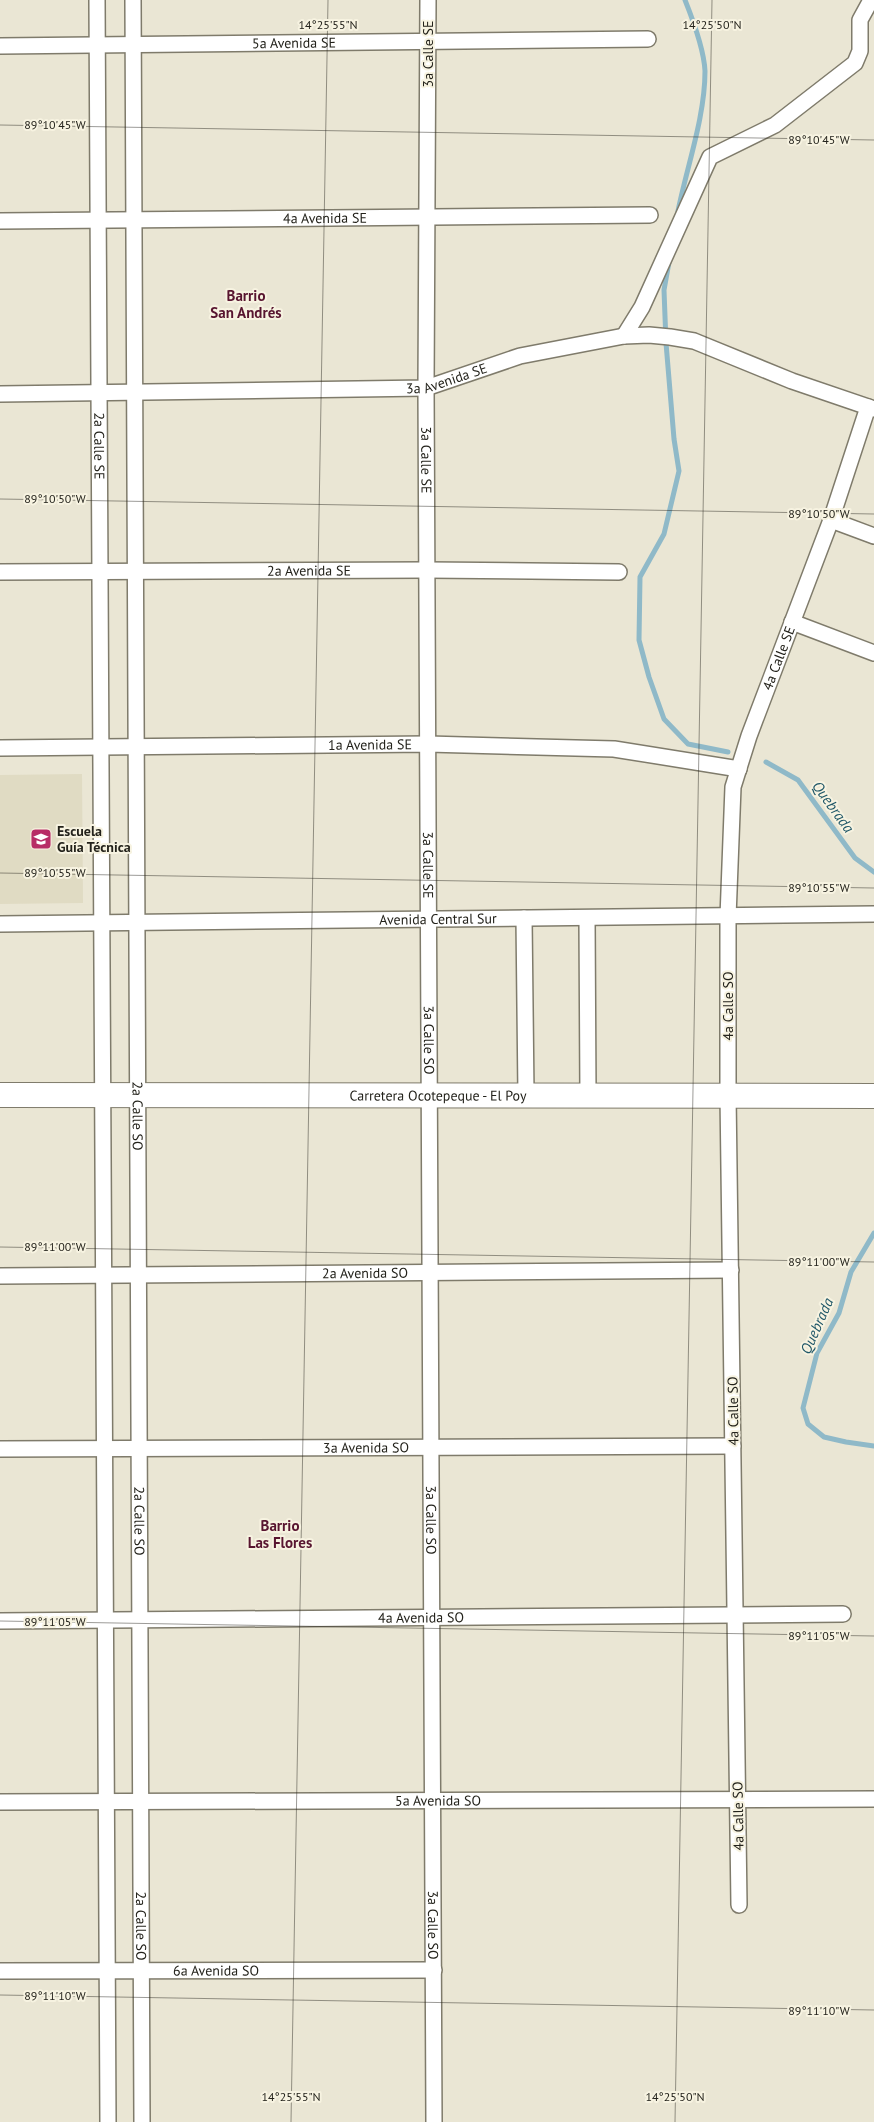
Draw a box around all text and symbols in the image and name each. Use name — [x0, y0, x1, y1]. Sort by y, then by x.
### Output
text: 14°25'55"N — [298, 17, 358, 32]
text: 14°25'50"N — [682, 17, 742, 32]
street label: 3a Calle SE — [419, 21, 437, 87]
street label: 5a Avenida SE — [252, 33, 336, 52]
text: 89°10'45"W — [24, 117, 86, 132]
text: 89°10'45"W — [788, 132, 850, 147]
street label: 4a Avenida SE — [283, 209, 367, 227]
district label: Barrio San Andrés — [210, 286, 282, 322]
street label: 3a Avenida SE — [406, 359, 489, 397]
street label: 2a Calle SE — [90, 412, 108, 480]
street label: 3a Calle SE — [417, 426, 435, 494]
text: 89°10'50"W — [24, 491, 86, 506]
text: 89°10'50"W — [788, 506, 850, 521]
street label: 2a Avenida SE — [267, 561, 351, 580]
street label: 4a Calle SE — [758, 623, 799, 693]
street label: 1a Avenida SE — [328, 735, 412, 754]
water label: Quebrada — [808, 777, 859, 837]
place label: Escuela Guía Técnica — [57, 822, 131, 856]
school or university icon: Escuela Guía Técnica — [29, 827, 53, 851]
street label: 3a Calle SE — [419, 831, 437, 899]
text: 89°10'55"W — [24, 865, 86, 880]
text: 89°10'55"W — [788, 880, 850, 895]
street label: Avenida Central Sur — [379, 909, 497, 929]
street label: 4a Calle SO — [719, 971, 737, 1041]
street label: 3a Calle SO — [420, 1005, 438, 1075]
street label: 2a Calle SO — [129, 1081, 147, 1151]
street label: Carretera Ocotepeque - El Poy — [349, 1086, 527, 1105]
text: 89°11'00"W — [24, 1239, 86, 1254]
text: 89°11'00"W — [788, 1254, 850, 1269]
street label: 2a Avenida SO — [322, 1264, 408, 1282]
water label: Quebrada — [796, 1294, 838, 1357]
street label: 4a Calle SO — [723, 1376, 743, 1446]
street label: 3a Avenida SO — [323, 1438, 409, 1457]
street label: 3a Calle SO — [422, 1485, 440, 1555]
street label: 2a Calle SO — [130, 1486, 149, 1556]
district label: Barrio Las Flores — [248, 1516, 312, 1552]
street label: 4a Avenida SO — [378, 1608, 464, 1627]
text: 89°11'05"W — [24, 1614, 86, 1629]
text: 89°11'05"W — [788, 1628, 850, 1643]
street label: 4a Calle SO — [728, 1781, 748, 1851]
street label: 5a Avenida SO — [395, 1791, 481, 1810]
street label: 3a Calle SO — [424, 1890, 442, 1960]
street label: 2a Calle SO — [132, 1891, 150, 1961]
street label: 6a Avenida SO — [173, 1961, 259, 1980]
text: 89°11'10"W — [24, 1988, 86, 2003]
text: 89°11'10"W — [788, 2003, 850, 2018]
text: 14°25'55"N — [261, 2089, 321, 2104]
text: 14°25'50"N — [645, 2089, 705, 2104]

